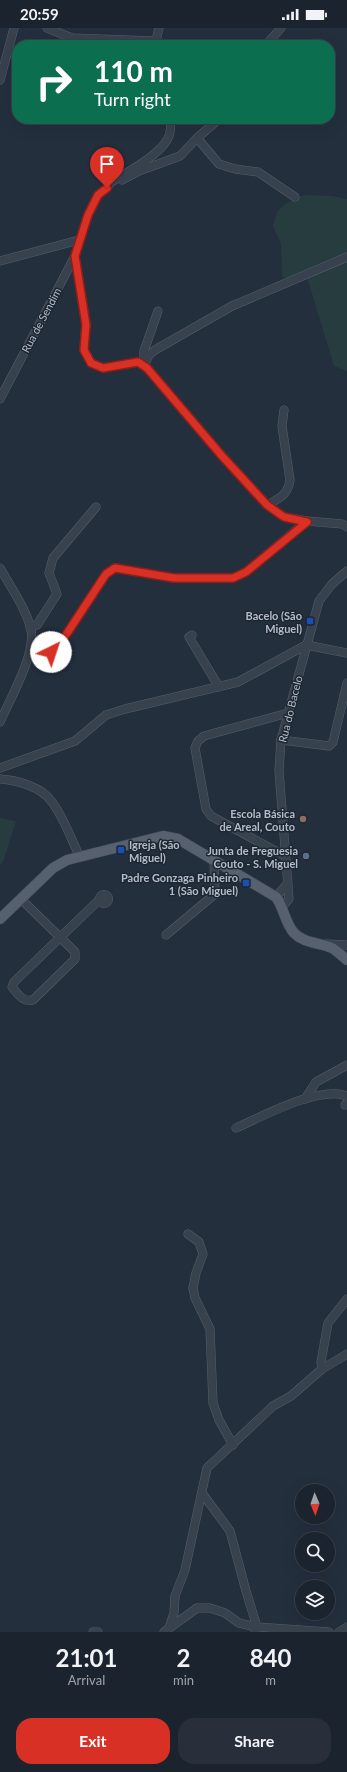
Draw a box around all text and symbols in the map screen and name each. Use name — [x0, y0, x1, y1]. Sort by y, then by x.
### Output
text: 20:59 — [20, 5, 59, 23]
text: 110 m — [94, 54, 173, 88]
icon: right — [28, 56, 80, 108]
text: Turn right — [94, 88, 171, 110]
pin — [90, 147, 124, 188]
icon: arrive — [96, 153, 118, 175]
street label: Rua de Sendim — [18, 285, 64, 355]
place label: Bacelo (São Miguel) — [246, 609, 302, 635]
marker: Bacelo (São Miguel) — [305, 616, 315, 626]
position arrow — [30, 631, 72, 673]
street label: Rua do Bacelo — [275, 674, 305, 744]
place label: Escola Básica de Areal, Couto — [220, 807, 295, 833]
marker: Escola Básica de Areal, Couto — [298, 814, 308, 824]
place label: Igreja (São Miguel) — [129, 838, 180, 864]
place label: Junta de Freguesia Couto - S. Miguel — [207, 844, 298, 870]
marker: Igreja (São Miguel) — [116, 845, 126, 855]
marker: Junta de Freguesia Couto - S. Miguel — [301, 851, 311, 861]
place label: Padre Gonzaga Pinheiro 1 (São Miguel) — [121, 871, 238, 897]
marker: Padre Gonzaga Pinheiro 1 (São Miguel) — [241, 878, 251, 888]
north arrow — [295, 1484, 335, 1524]
map controls — [295, 1484, 335, 1620]
button: search — [295, 1532, 335, 1572]
button: layers — [295, 1580, 335, 1620]
text: 21:01 — [56, 1643, 117, 1672]
text: 2 — [177, 1643, 191, 1672]
text: 840 — [250, 1643, 291, 1672]
text: Arrival — [68, 1672, 105, 1688]
text: min — [173, 1672, 194, 1688]
text: m — [265, 1672, 276, 1688]
button: Exit — [16, 1718, 170, 1764]
button: Share — [178, 1718, 331, 1764]

